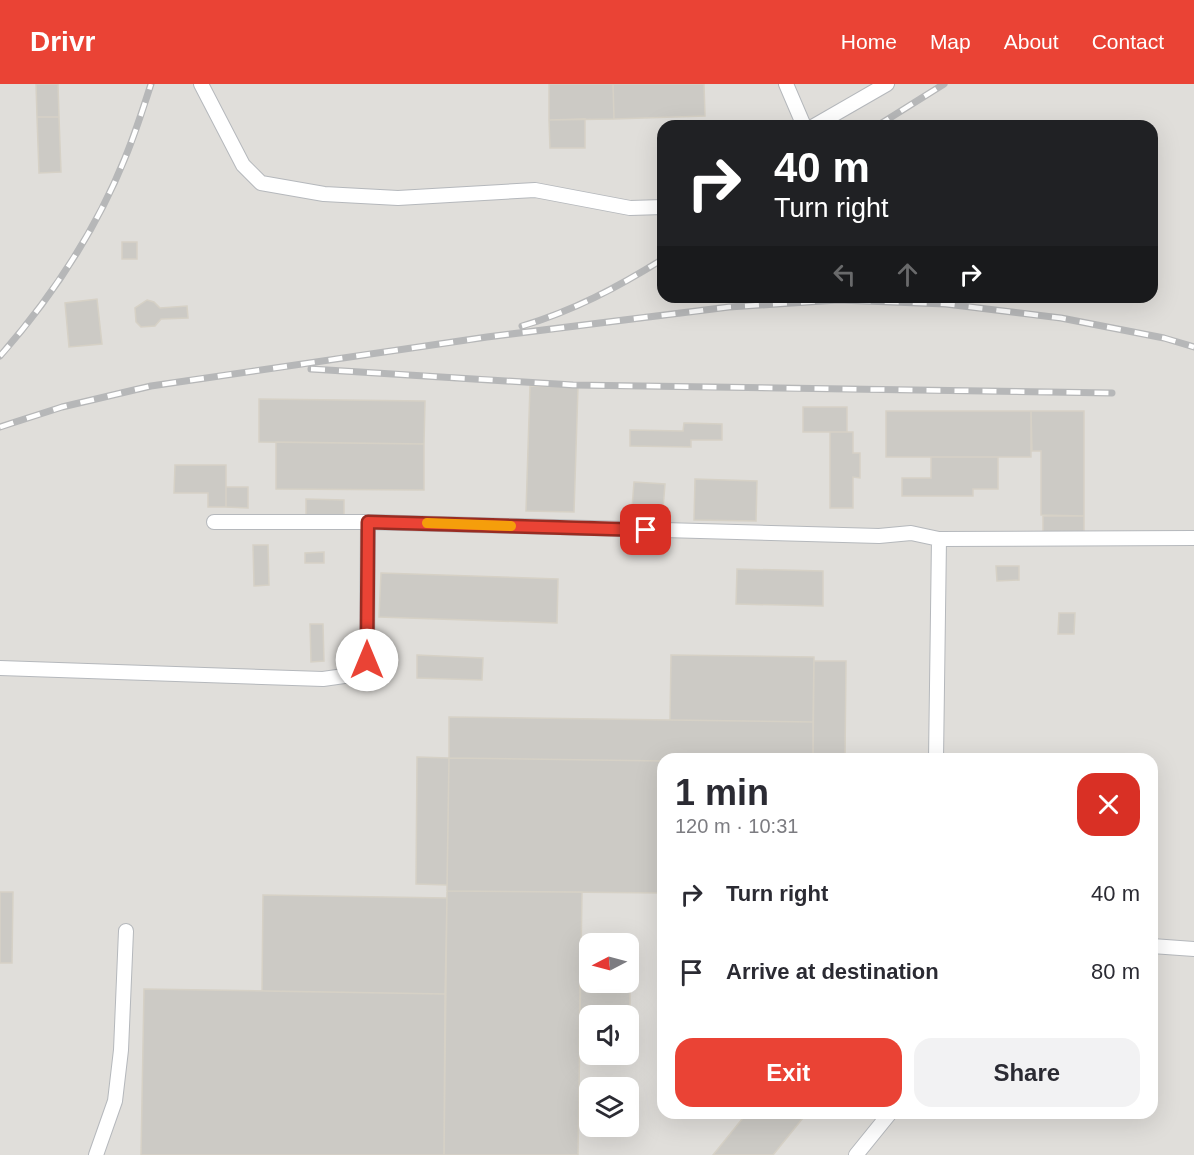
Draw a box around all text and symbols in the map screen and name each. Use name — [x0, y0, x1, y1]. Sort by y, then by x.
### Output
text: Drivr — [30, 26, 95, 57]
text: Home — [841, 30, 897, 53]
text: Map — [930, 30, 971, 53]
text: About — [1004, 30, 1059, 53]
text: Contact — [1092, 30, 1164, 53]
icon: right — [675, 144, 753, 222]
text: 40 m — [774, 144, 870, 191]
text: Turn right — [774, 193, 889, 223]
icon: left — [828, 258, 861, 291]
icon: ahead — [891, 258, 924, 291]
icon: right — [954, 258, 987, 291]
pin — [620, 504, 671, 555]
icon: arrive — [629, 513, 662, 546]
position arrow — [335, 628, 399, 692]
text: 1 min — [675, 772, 769, 813]
button: close — [1077, 773, 1140, 836]
text: 120 m · 10:31 — [675, 815, 798, 837]
icon: right — [675, 878, 708, 911]
text: Turn right — [726, 881, 828, 906]
text: 40 m — [1091, 881, 1140, 906]
north arrow — [579, 933, 639, 993]
map controls — [579, 933, 639, 1137]
icon: arrive — [675, 956, 708, 989]
text: Arrive at destination — [726, 959, 939, 984]
text: 80 m — [1091, 959, 1140, 984]
button: sound — [579, 1005, 639, 1065]
button: Exit — [675, 1038, 902, 1107]
button: Share — [914, 1038, 1140, 1107]
button: layers — [579, 1077, 639, 1137]

